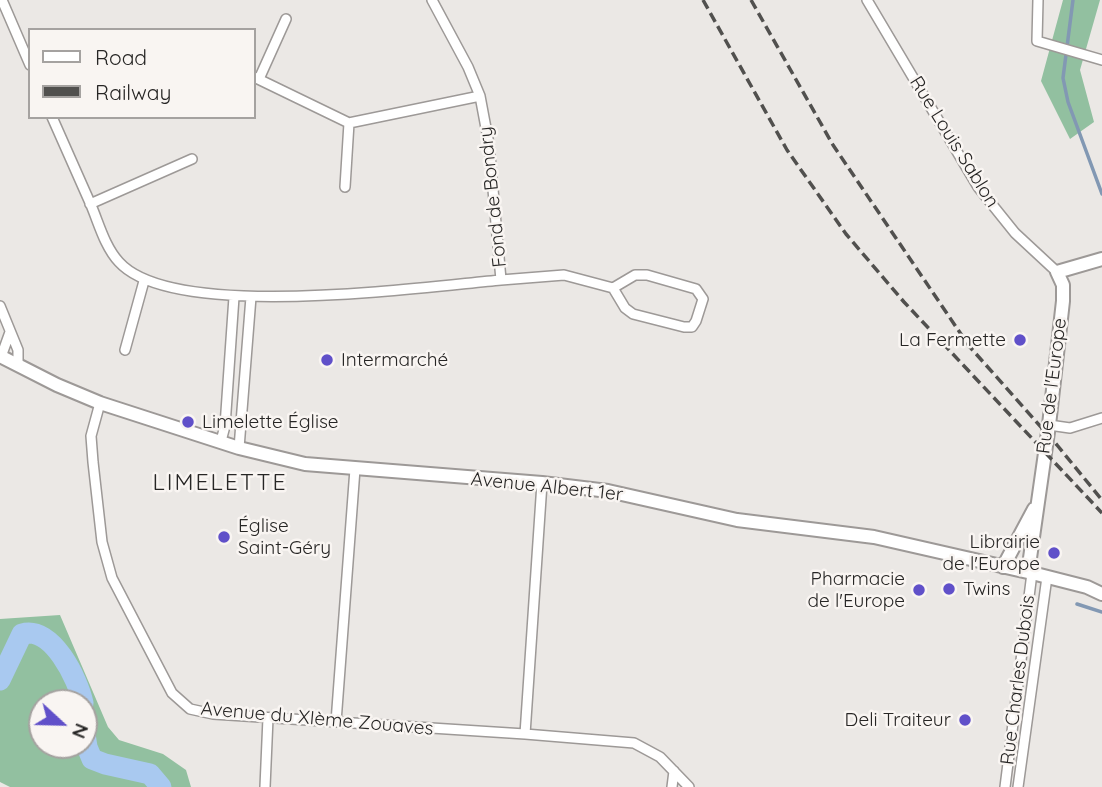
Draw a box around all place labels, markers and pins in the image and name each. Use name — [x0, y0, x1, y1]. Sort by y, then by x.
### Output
place label: La Fermette — [899, 329, 1006, 351]
marker: La Fermette — [1012, 332, 1028, 348]
place label: Intermarché — [341, 349, 448, 371]
marker: Intermarché — [319, 352, 335, 368]
place label: Limelette Église — [202, 411, 339, 433]
marker: Limelette Église — [180, 414, 196, 430]
place label: Église Saint-Géry — [238, 515, 331, 559]
marker: Église Saint-Géry — [216, 529, 232, 545]
place label: Librairie de l'Europe — [942, 531, 1040, 575]
marker: Librairie de l'Europe — [1046, 545, 1062, 561]
place label: Pharmacie de l'Europe — [807, 568, 905, 612]
place label: Twins — [963, 578, 1010, 600]
marker: Twins — [941, 581, 957, 597]
marker: Pharmacie de l'Europe — [911, 582, 927, 598]
place label: Deli Traiteur — [845, 709, 951, 731]
marker: Deli Traiteur — [957, 712, 973, 728]

